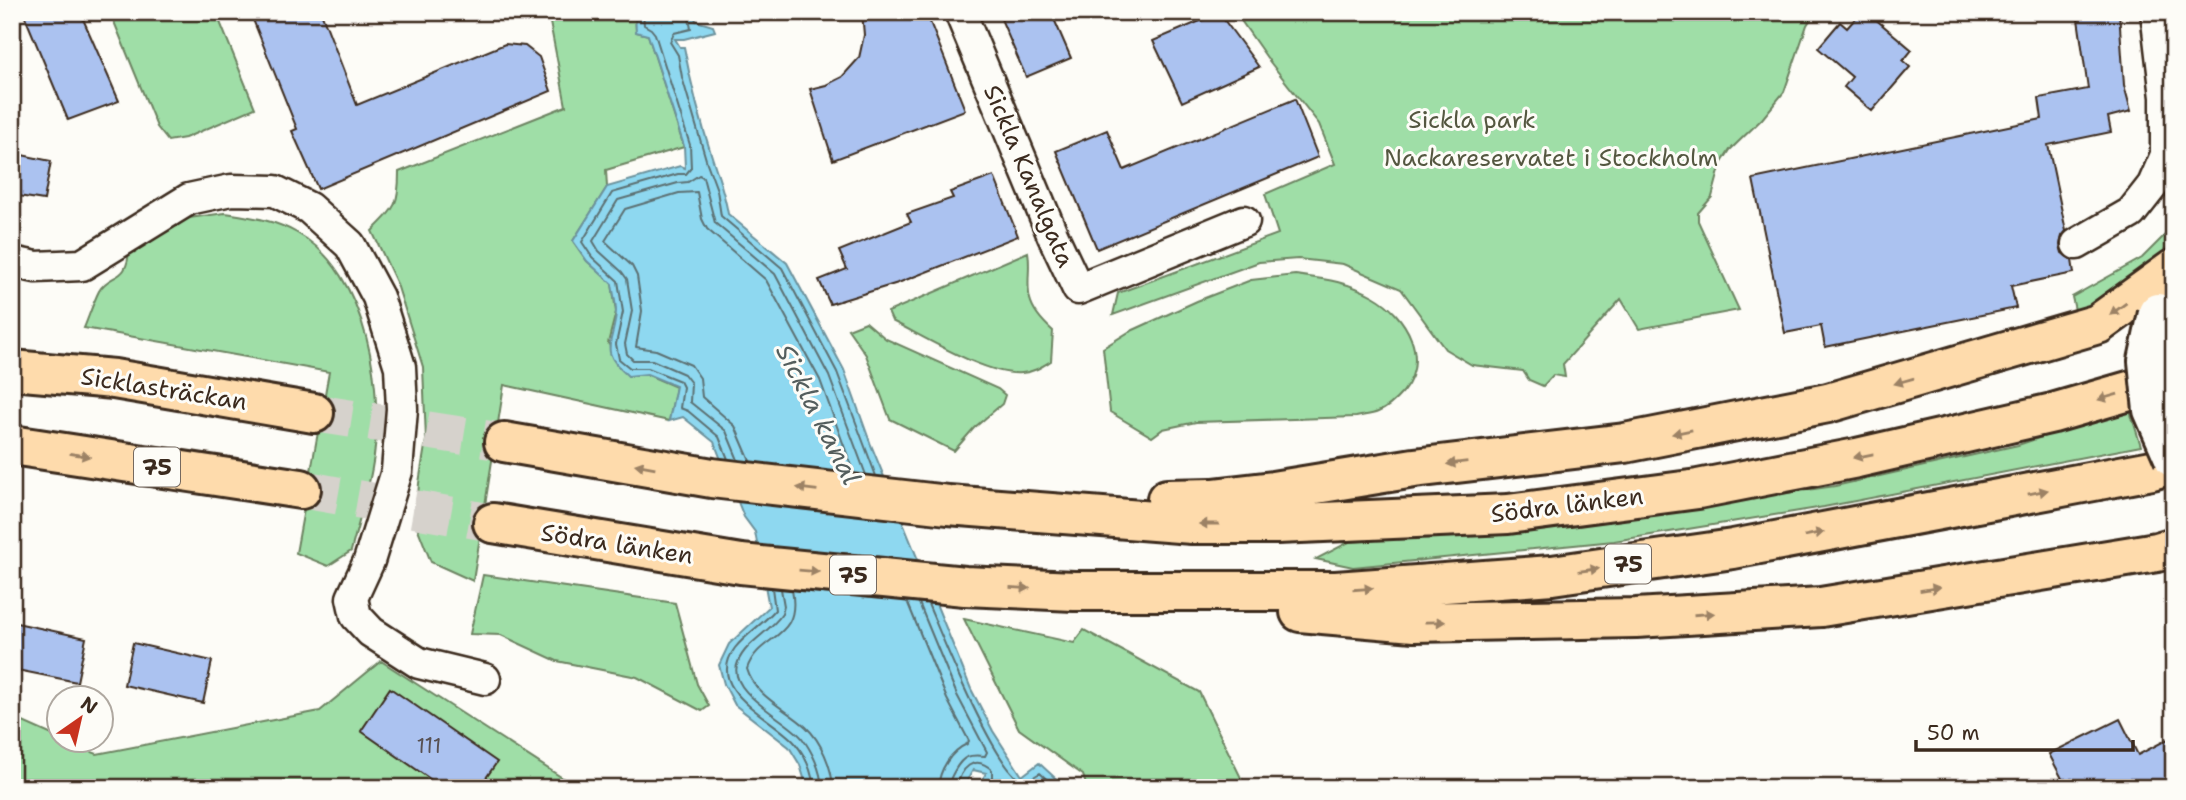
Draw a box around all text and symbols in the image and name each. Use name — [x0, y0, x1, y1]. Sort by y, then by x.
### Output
street label: Sickla Kanalgata — [976, 80, 1082, 272]
park label: Sickla park — [1408, 104, 1536, 136]
park label: Nackareservatet i Stockholm — [1384, 142, 1718, 174]
one-way arrow — [2109, 302, 2128, 316]
water label: Sickla kanal — [768, 337, 870, 491]
street label: Sicklasträckan — [79, 360, 249, 418]
one-way arrow — [1893, 377, 1914, 387]
one-way arrow — [2097, 393, 2118, 403]
one-way arrow — [1671, 426, 1693, 437]
road number: 75 — [134, 447, 180, 486]
one-way arrow — [69, 450, 91, 461]
one-way arrow — [1852, 451, 1874, 462]
one-way arrow — [1446, 457, 1468, 468]
one-way arrow — [634, 460, 656, 471]
street label: Södra länken — [1489, 480, 1645, 530]
one-way arrow — [796, 483, 818, 494]
one-way arrow — [2027, 486, 2049, 497]
street label: Södra länken — [539, 516, 695, 572]
one-way arrow — [1198, 518, 1220, 530]
one-way arrow — [1803, 528, 1825, 539]
road number: 75 — [1605, 544, 1651, 584]
road number: 75 — [830, 555, 876, 594]
one-way arrow — [1579, 564, 1601, 575]
one-way arrow — [799, 566, 821, 577]
one-way arrow — [1009, 583, 1031, 594]
one-way arrow — [1352, 583, 1374, 594]
one-way arrow — [1919, 583, 1941, 594]
one-way arrow — [1693, 608, 1715, 619]
one-way arrow — [1424, 616, 1446, 628]
north arrow — [46, 684, 116, 754]
text: N — [76, 691, 102, 720]
scale bar — [1916, 709, 2134, 753]
text: 50 m — [1927, 719, 1980, 747]
house number: 111 — [417, 732, 441, 760]

